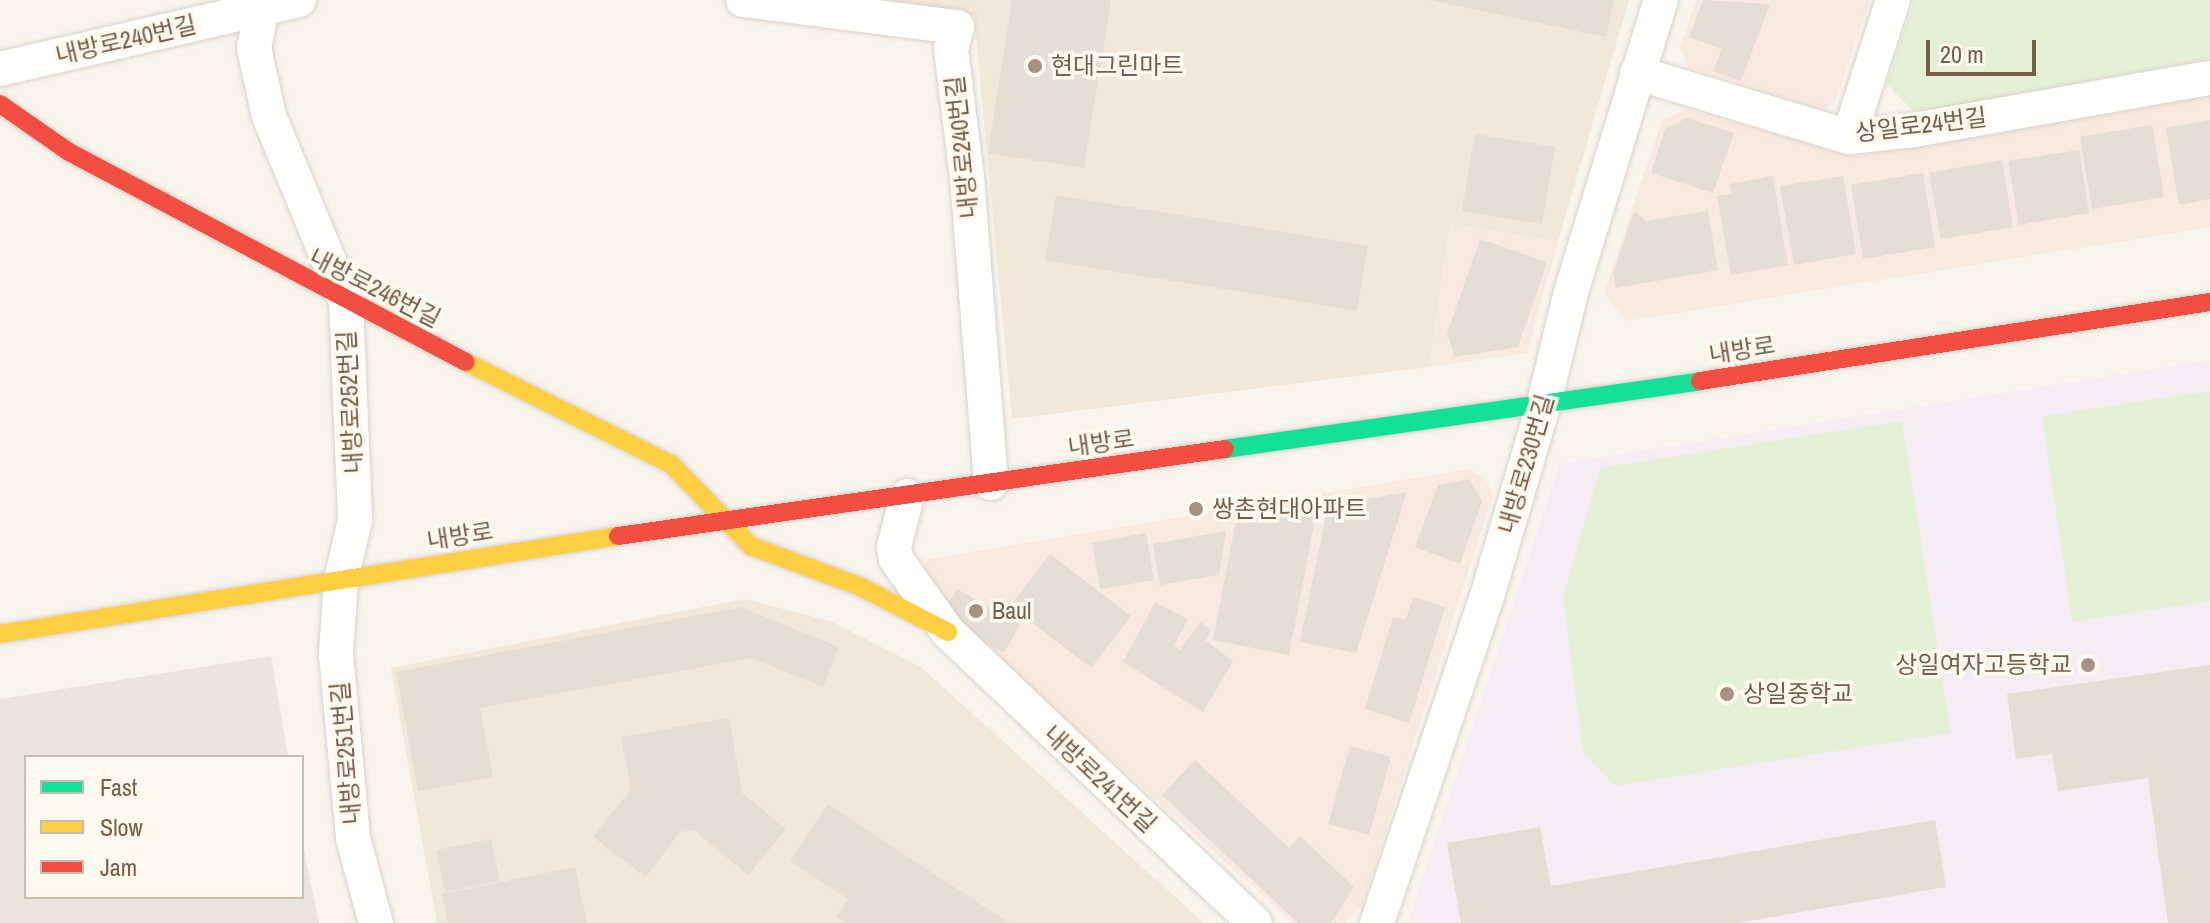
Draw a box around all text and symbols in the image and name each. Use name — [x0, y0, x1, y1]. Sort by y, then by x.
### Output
street label: 내방로240번길 — [53, 10, 199, 70]
scale bar — [1930, 24, 2040, 74]
text: 20 m — [1940, 38, 1984, 70]
place label: 현대그린마트 — [1051, 52, 1183, 80]
marker: 현대그린마트 — [1026, 57, 1044, 75]
street label: 내방로240번길 — [940, 74, 984, 220]
street label: 상일로24번길 — [1854, 103, 1988, 147]
street label: 내방로246번길 — [305, 243, 445, 333]
street label: 내방로252번길 — [332, 330, 368, 474]
street label: 내방로 — [1707, 331, 1777, 369]
street label: 내방로230번길 — [1492, 391, 1560, 537]
street label: 내방로 — [1066, 424, 1136, 462]
place label: 쌍촌현대아파트 — [1212, 495, 1367, 523]
marker: 쌍촌현대아파트 — [1187, 500, 1205, 518]
street label: 내방로 — [425, 517, 495, 555]
place label: Baul — [992, 597, 1031, 625]
marker: Baul — [967, 602, 985, 620]
place label: 상일여자고등학교 — [1895, 651, 2072, 679]
marker: 상일여자고등학교 — [2079, 656, 2097, 674]
street label: 내방로251번길 — [325, 680, 367, 826]
place label: 상일중학교 — [1743, 680, 1853, 708]
marker: 상일중학교 — [1718, 685, 1736, 703]
street label: 내방로241번길 — [1038, 720, 1162, 838]
legend — [24, 755, 304, 899]
text: Fast — [100, 771, 137, 803]
text: Slow — [100, 811, 143, 843]
text: Jam — [100, 851, 137, 883]

